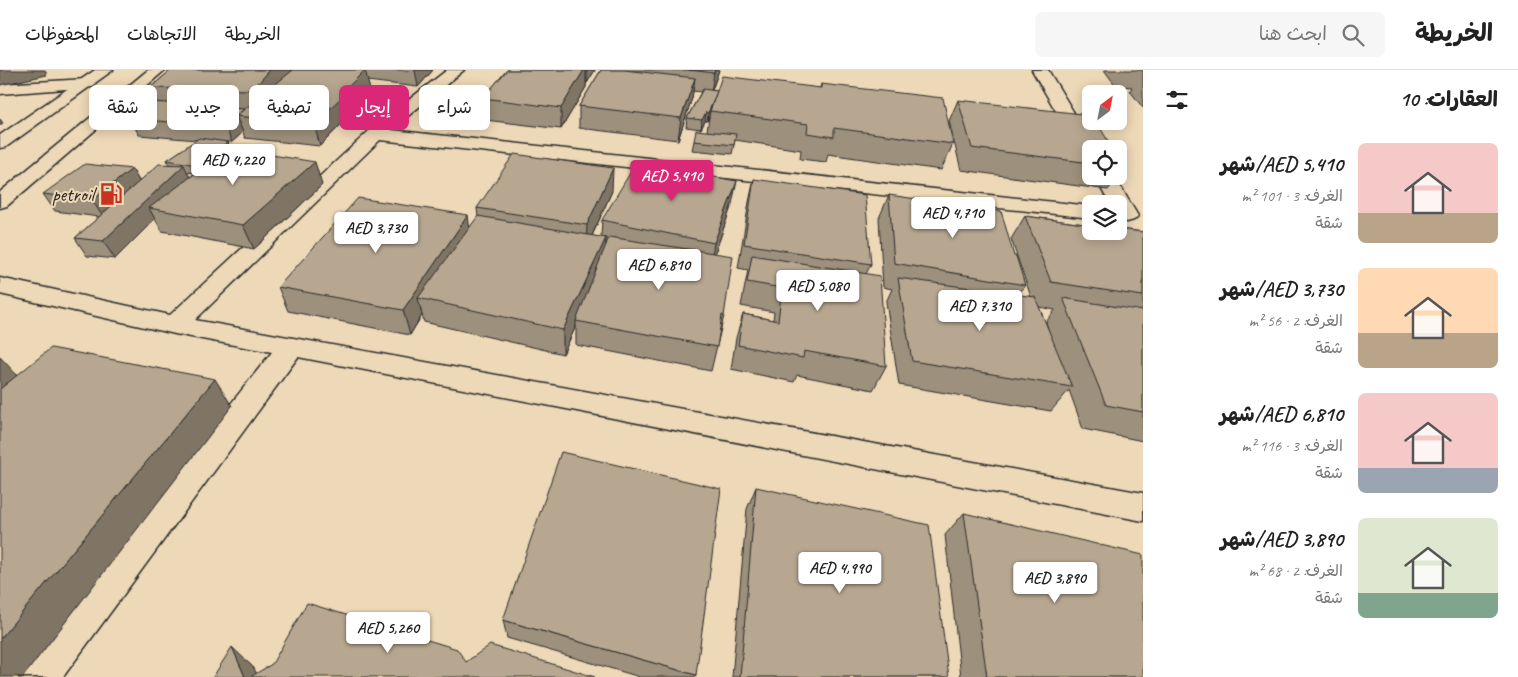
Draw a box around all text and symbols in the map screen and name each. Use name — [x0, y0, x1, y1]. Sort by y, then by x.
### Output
search box — [1035, 12, 1385, 57]
text: الخريطة — [1415, 18, 1493, 48]
icon: search — [1339, 21, 1367, 49]
text: ابحث هنا — [1259, 22, 1327, 46]
text: المحفوظات — [25, 23, 99, 45]
text: الاتجاهات — [127, 23, 197, 45]
text: الخريطة — [225, 23, 281, 45]
chip: شقة — [89, 85, 157, 130]
chip: جديد — [167, 85, 239, 130]
chip: تصفية — [249, 85, 329, 130]
chip: إيجار — [339, 85, 409, 130]
chip: شراء — [419, 85, 490, 130]
north arrow — [1082, 85, 1128, 130]
map controls — [1082, 85, 1127, 240]
icon: filters — [1163, 86, 1191, 114]
text: العقارات: 10 — [1400, 86, 1498, 112]
button: locate — [1082, 140, 1127, 185]
pin: AED 4,220 — [176, 144, 290, 186]
text: AED 4,220 — [202, 150, 264, 170]
text: AED 5,410/شهر — [1221, 151, 1343, 177]
pin: AED 5,410 — [615, 160, 729, 202]
icon: home — [1398, 163, 1458, 223]
text: AED 5,410 — [641, 166, 703, 186]
fuel station icon: petroil — [98, 181, 124, 207]
place label: petroil — [52, 182, 98, 207]
text: الغرف: 3 · 101 m² — [1242, 186, 1343, 206]
button: layers — [1082, 195, 1127, 240]
pin: AED 4,710 — [896, 196, 1010, 239]
text: AED 4,710 — [922, 203, 984, 223]
pin: AED 3,730 — [319, 212, 433, 254]
text: شقة — [1315, 213, 1343, 233]
text: AED 3,730 — [345, 218, 407, 238]
pin: AED 6,810 — [602, 248, 716, 291]
text: AED 6,810 — [628, 255, 690, 275]
pin: AED 5,080 — [761, 270, 875, 312]
text: AED 5,080 — [787, 276, 849, 296]
text: AED 3,730/شهر — [1220, 276, 1343, 302]
icon: home — [1398, 288, 1458, 348]
pin: AED 7,310 — [923, 290, 1037, 332]
text: AED 7,310 — [949, 296, 1011, 316]
text: الغرف: 2 · 56 m² — [1249, 311, 1343, 331]
text: شقة — [1315, 338, 1343, 358]
text: AED 6,810/شهر — [1220, 401, 1343, 427]
icon: home — [1398, 413, 1458, 473]
text: الغرف: 3 · 116 m² — [1242, 436, 1343, 456]
text: شقة — [1315, 463, 1343, 483]
text: AED 3,890/شهر — [1220, 526, 1343, 552]
icon: home — [1398, 538, 1458, 598]
pin: AED 4,990 — [783, 552, 897, 594]
text: AED 4,990 — [809, 558, 871, 578]
text: الغرف: 2 · 68 m² — [1249, 561, 1343, 581]
pin: AED 3,890 — [998, 562, 1112, 604]
text: AED 3,890 — [1024, 568, 1086, 588]
text: شقة — [1315, 588, 1343, 608]
pin: AED 5,260 — [331, 612, 445, 654]
text: AED 5,260 — [357, 618, 419, 638]

